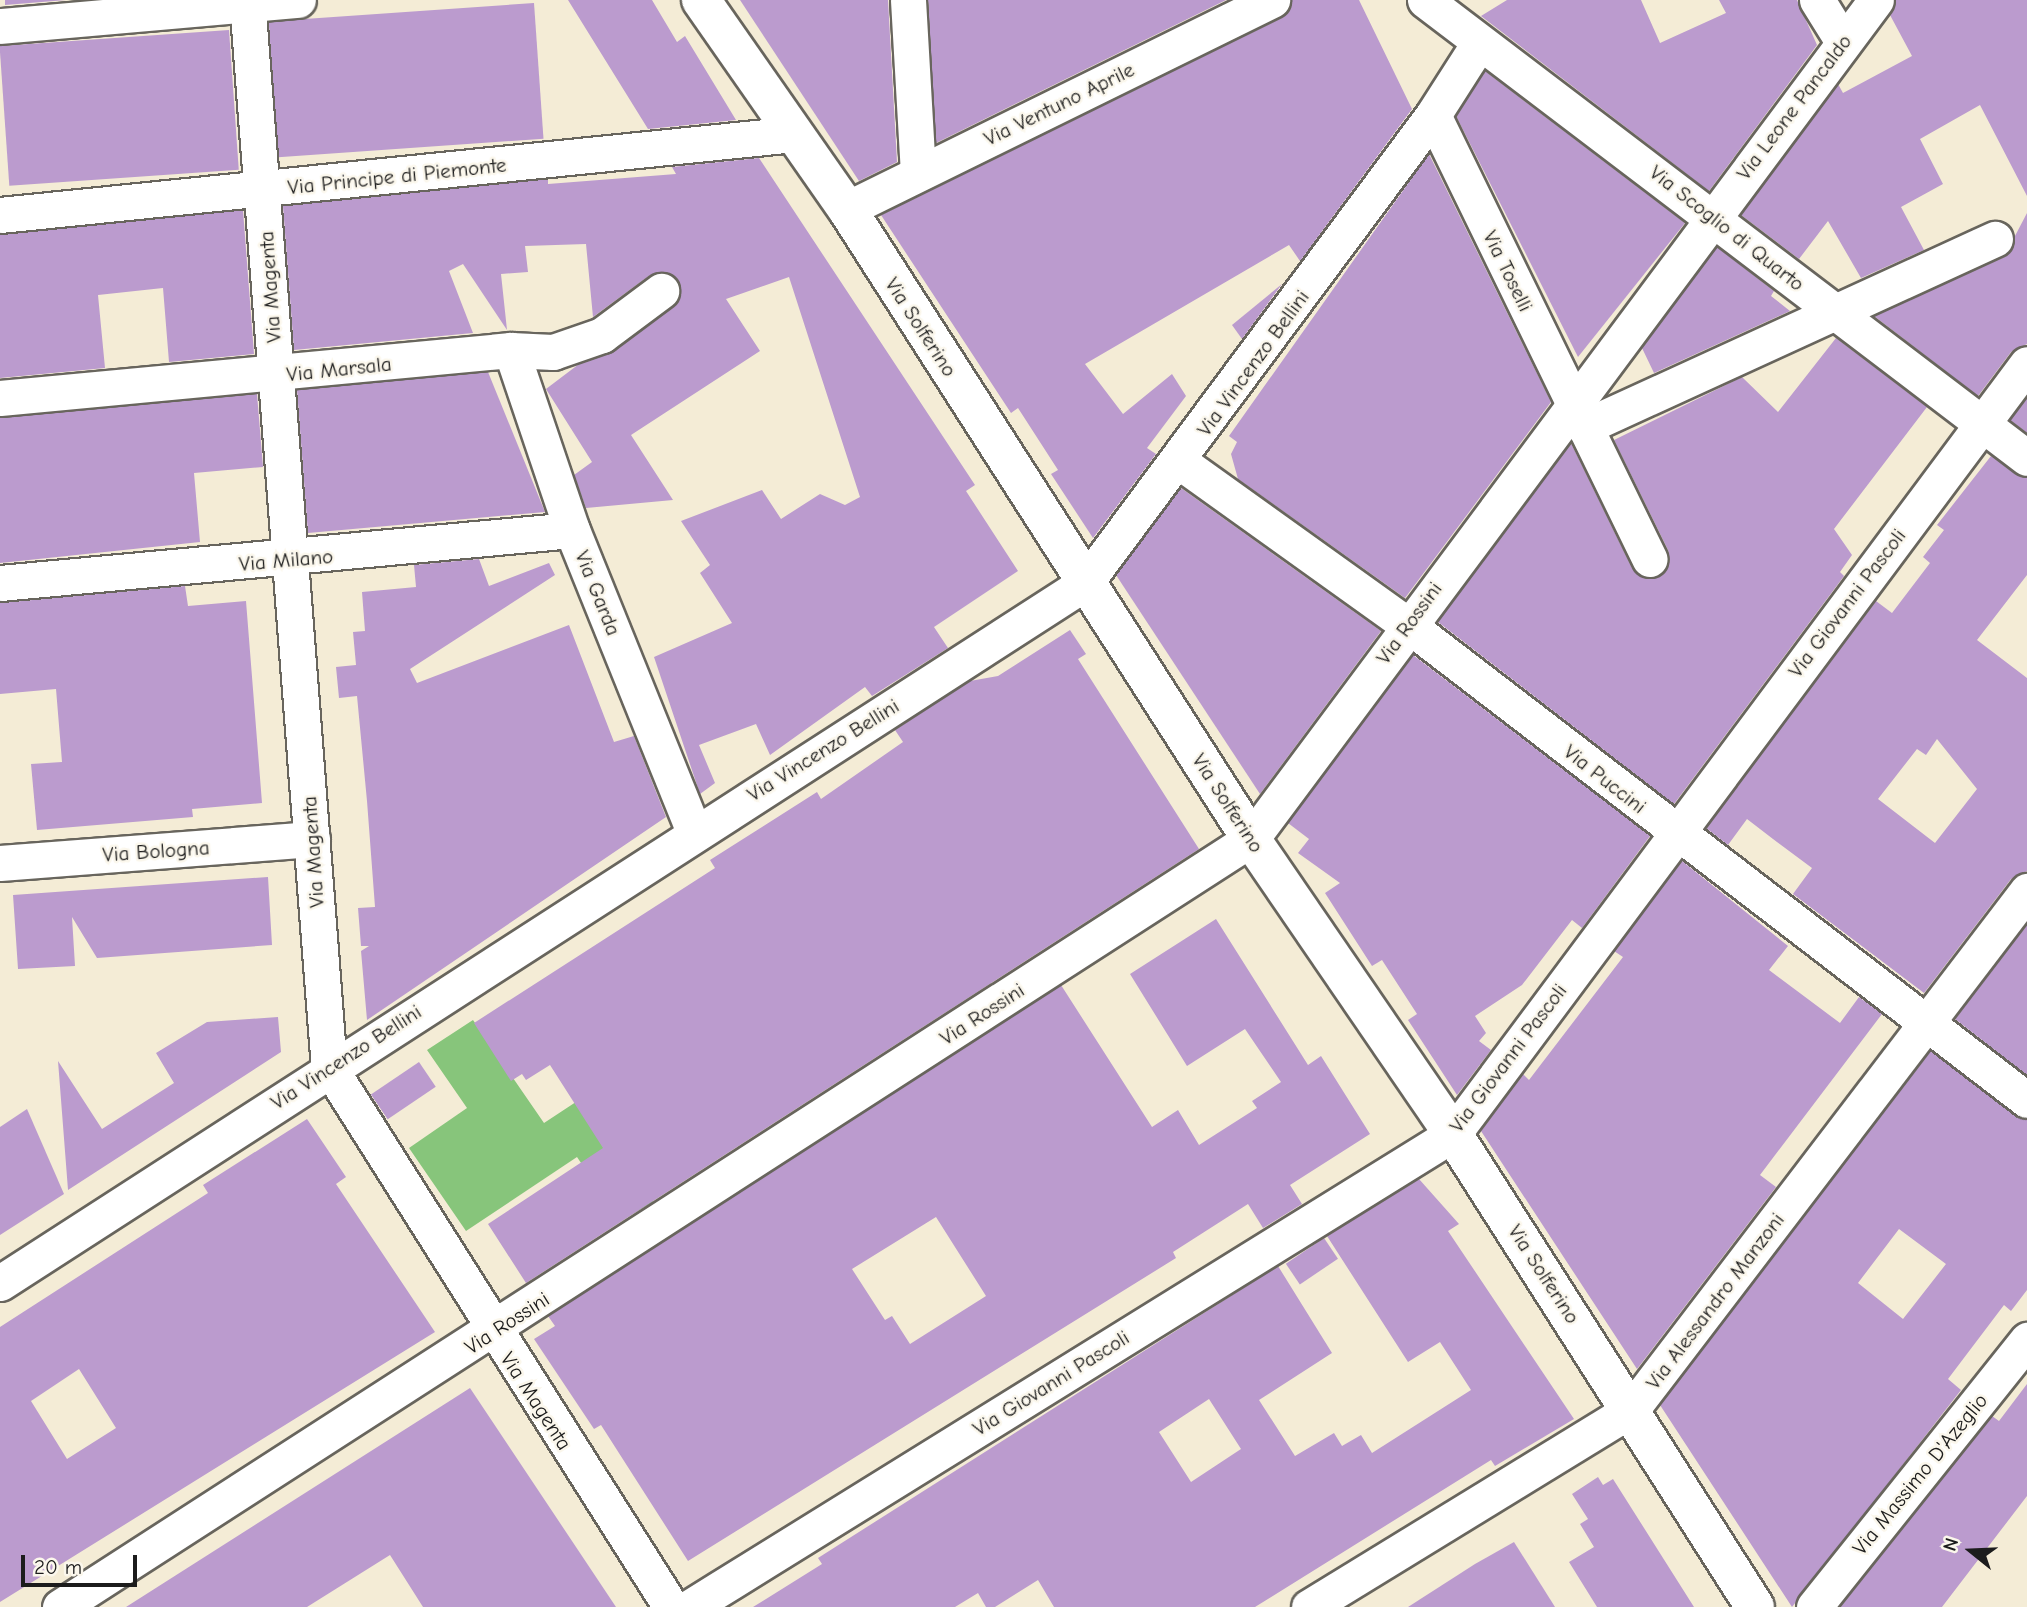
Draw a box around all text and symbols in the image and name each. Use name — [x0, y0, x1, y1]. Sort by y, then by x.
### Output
street label: Via Leone Pancaldo — [1731, 29, 1857, 185]
street label: Via Ventuno Aprile — [980, 57, 1138, 151]
street label: Via Principe di Piemonte — [286, 152, 508, 200]
street label: Via Scoglio di Quarto — [1645, 160, 1809, 296]
street label: Via Toselli — [1478, 226, 1538, 316]
street label: Via Magenta — [254, 230, 286, 344]
street label: Via Solferino — [880, 273, 962, 381]
street label: Via Vincenzo Bellini — [1192, 285, 1314, 441]
street label: Via Marsala — [285, 351, 393, 387]
street label: Via Giovanni Pascoli — [1783, 524, 1911, 682]
street label: Via Milano — [238, 543, 334, 577]
street label: Via Garda — [570, 547, 626, 639]
street label: Via Rossini — [1371, 577, 1447, 669]
street label: Via Vincenzo Bellini — [742, 693, 904, 807]
street label: Via Puccini — [1559, 739, 1651, 819]
street label: Via Solferino — [1187, 749, 1269, 857]
street label: Via Magenta — [297, 795, 329, 909]
street label: Via Bologna — [102, 835, 210, 867]
street label: Via Rossini — [935, 977, 1029, 1051]
street label: Via Giovanni Pascoli — [1444, 979, 1572, 1137]
street label: Via Vincenzo Bellini — [266, 999, 426, 1115]
street label: Via Alessandro Manzoni — [1640, 1208, 1790, 1394]
street label: Via Solferino — [1503, 1220, 1585, 1328]
street label: Via Rossini — [460, 1286, 554, 1360]
street label: Via Giovanni Pascoli — [968, 1325, 1134, 1441]
street label: Via Magenta — [495, 1347, 577, 1455]
street label: Via Massimo D'Azeglio — [1847, 1388, 1993, 1560]
north arrow — [1936, 1516, 2006, 1586]
text: N — [1939, 1535, 1963, 1554]
scale bar — [24, 1540, 140, 1584]
text: 20 m — [34, 1555, 82, 1579]

